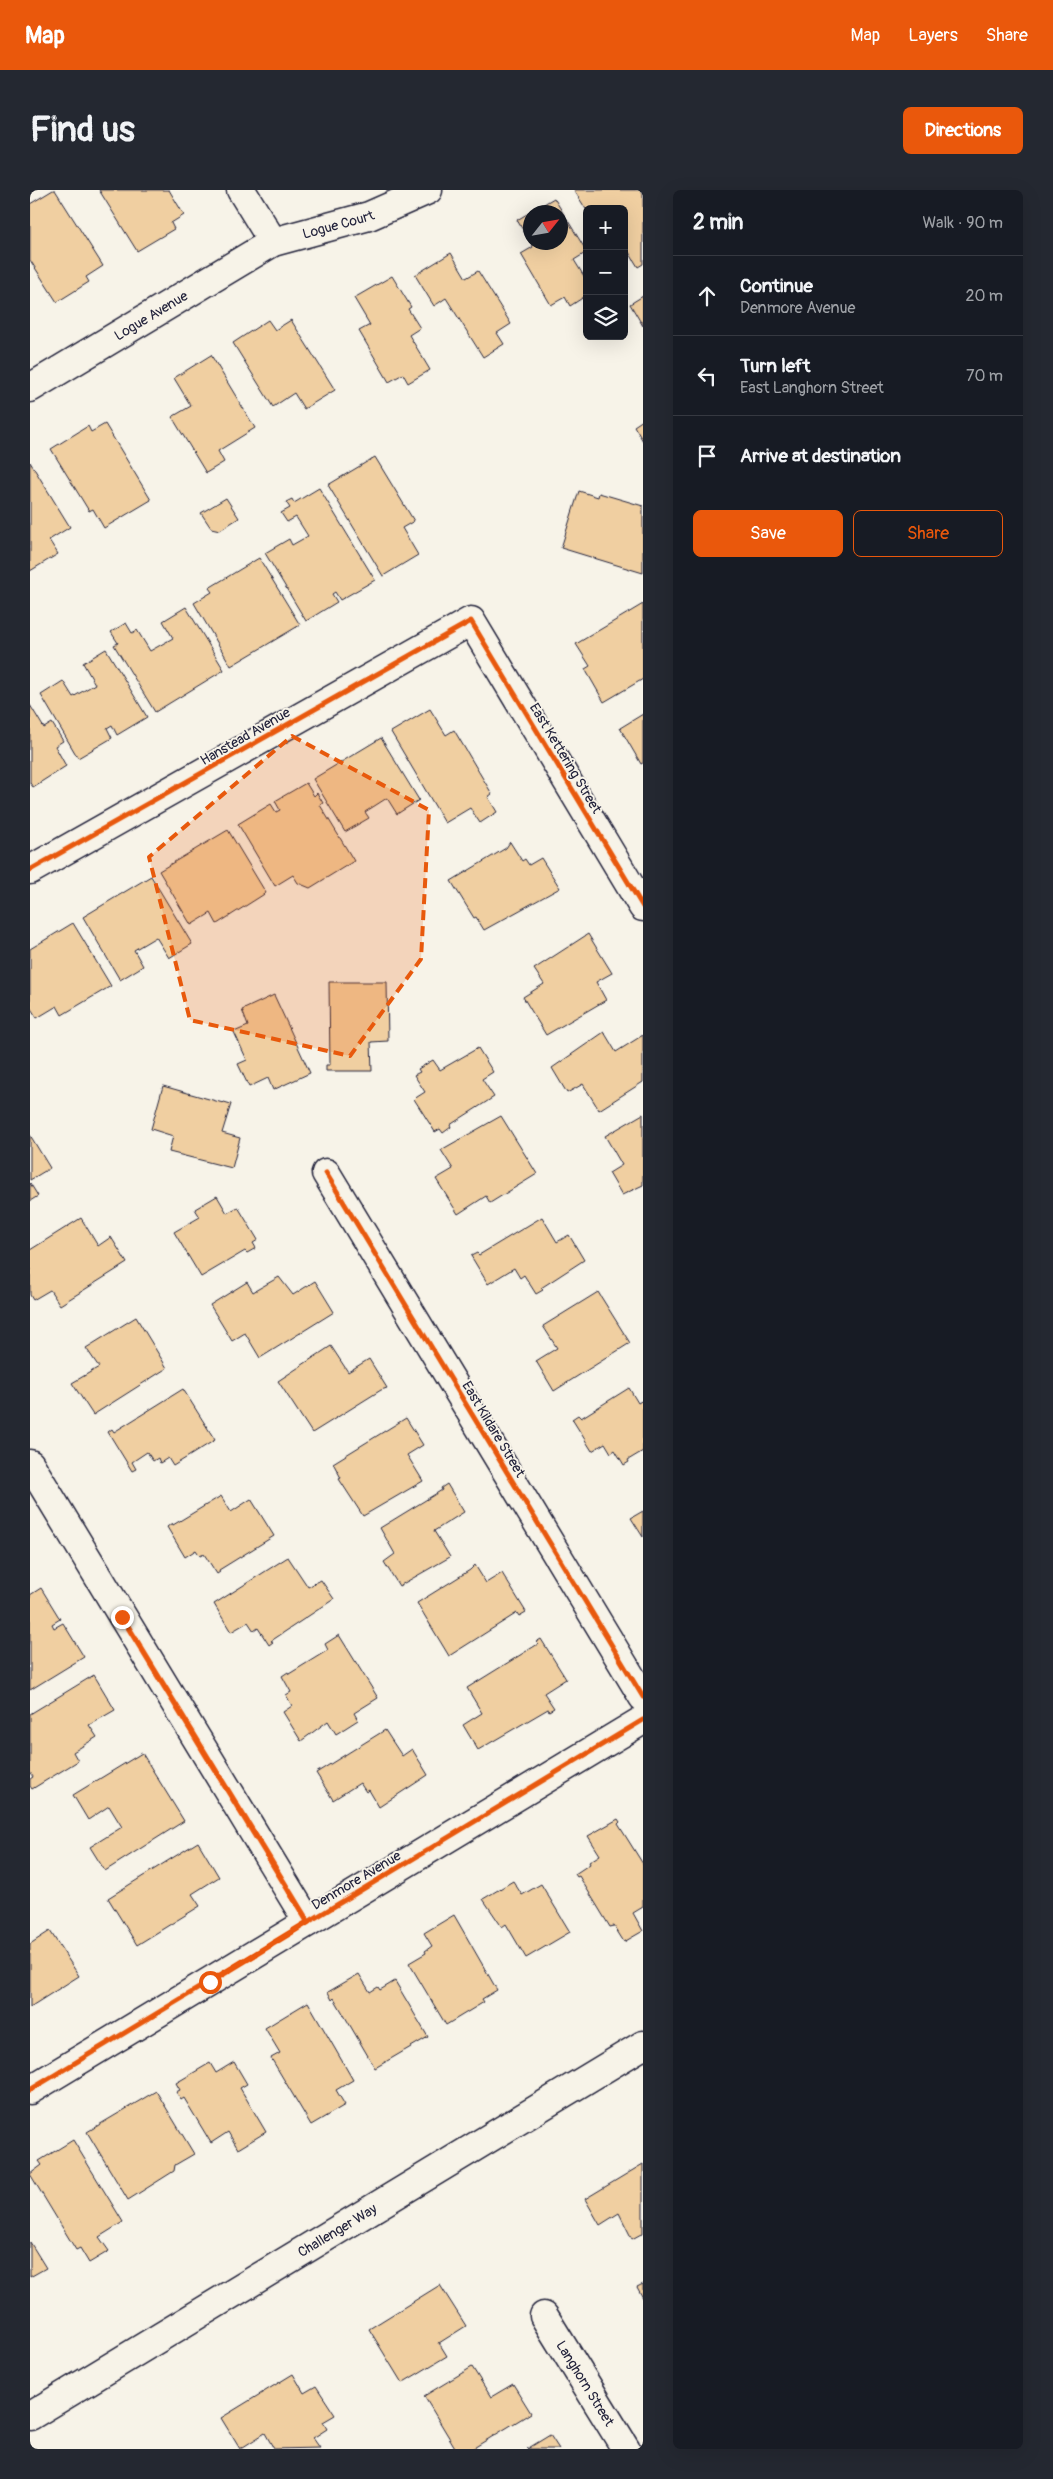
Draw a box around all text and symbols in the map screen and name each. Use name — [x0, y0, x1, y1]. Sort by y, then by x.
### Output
text: Map — [25, 21, 65, 50]
text: Map — [851, 24, 880, 47]
text: Layers — [908, 24, 958, 47]
text: Share — [986, 24, 1028, 47]
button: Directions — [903, 107, 1023, 154]
text: Find us — [30, 108, 135, 152]
north arrow — [523, 205, 568, 250]
map controls — [583, 205, 628, 340]
button: + — [583, 205, 628, 250]
street label: Logue Court — [301, 207, 377, 243]
text: 2 min — [693, 209, 743, 236]
text: Walk · 90 m — [922, 213, 1003, 233]
button: − — [583, 250, 628, 295]
text: Continue — [740, 274, 813, 298]
icon: ahead — [693, 282, 721, 310]
text: 20 m — [965, 286, 1003, 306]
street label: Logue Avenue — [111, 287, 191, 344]
button: layers — [583, 295, 628, 340]
text: Denmore Avenue — [740, 298, 855, 318]
text: Turn left — [740, 354, 810, 378]
icon: left — [693, 362, 721, 390]
text: 70 m — [966, 366, 1003, 386]
text: East Langhorn Street — [740, 378, 884, 398]
icon: arrive — [693, 442, 721, 470]
text: Arrive at destination — [740, 444, 901, 468]
button: Save — [693, 510, 843, 557]
button: Share — [853, 510, 1003, 557]
street label: East Kettering Street — [526, 700, 605, 817]
street label: Hanstead Avenue — [197, 704, 293, 769]
street label: East Kildare Street — [458, 1378, 529, 1481]
route end — [111, 1606, 134, 1629]
street label: Denmore Avenue — [309, 1847, 404, 1914]
route start — [199, 1971, 222, 1994]
street label: Challenger Way — [295, 2200, 380, 2261]
street label: Langhorn Street — [552, 2338, 618, 2430]

